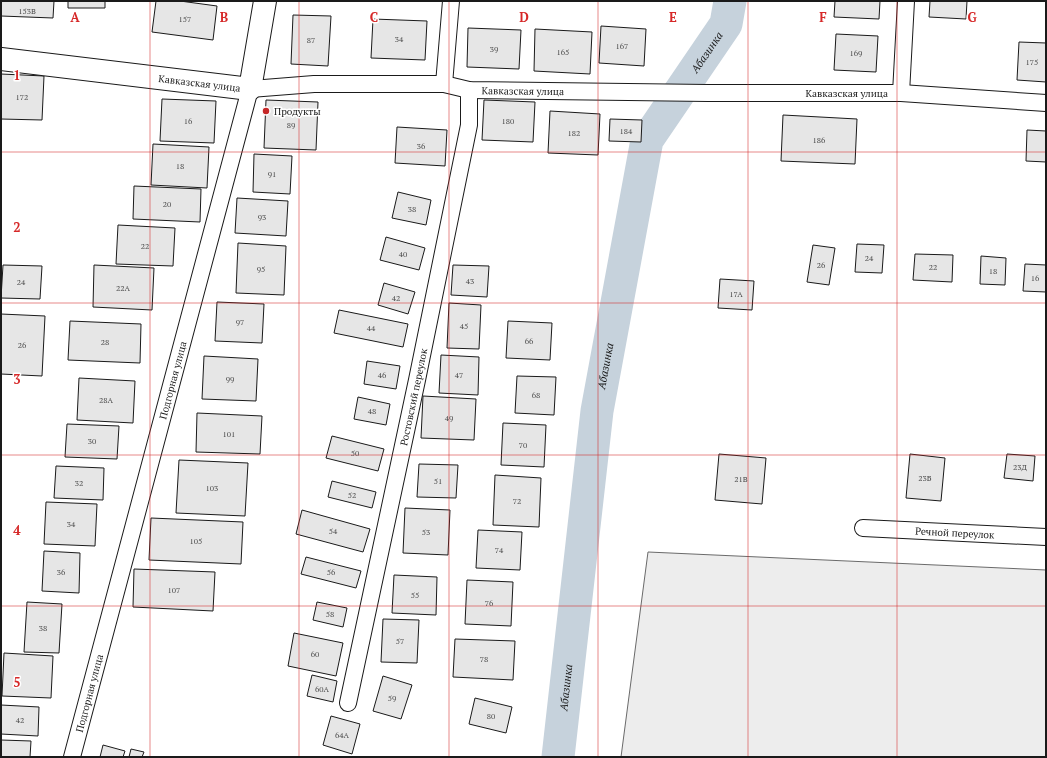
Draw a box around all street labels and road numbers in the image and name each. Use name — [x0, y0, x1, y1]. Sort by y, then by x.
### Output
street label: Кавказская улица — [158, 72, 241, 95]
street label: Кавказская улица — [481, 84, 564, 98]
street label: Кавказская улица — [805, 87, 888, 100]
street label: Подгорная улица — [156, 340, 190, 421]
street label: Ростовский переулок — [397, 347, 430, 447]
street label: Речной переулок — [915, 525, 995, 541]
street label: Подгорная улица — [73, 653, 106, 734]

